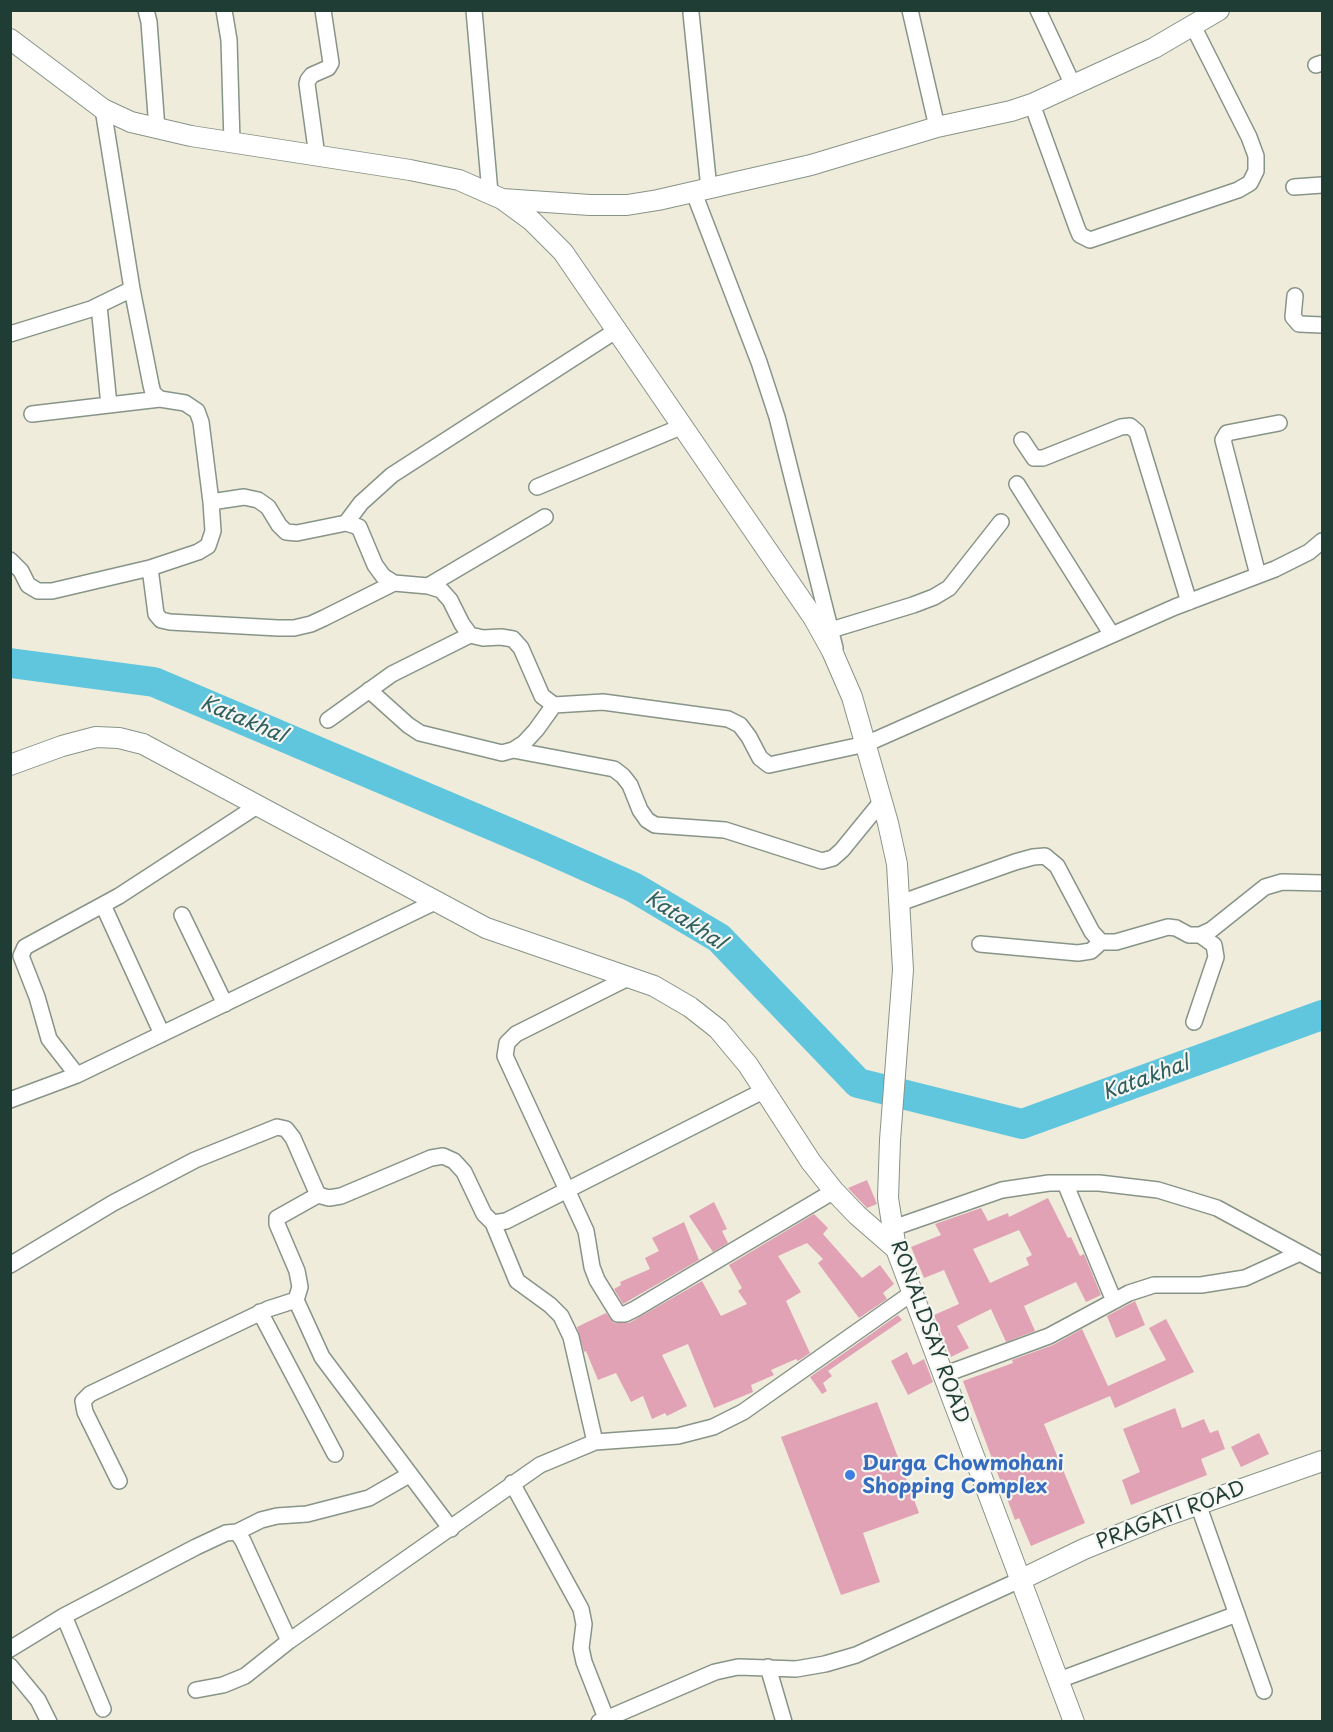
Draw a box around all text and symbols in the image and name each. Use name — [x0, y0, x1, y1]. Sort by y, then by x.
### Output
water label: Katakhal — [197, 691, 289, 749]
water label: Katakhal — [640, 886, 730, 956]
water label: Katakhal — [1099, 1052, 1193, 1106]
street label: RONALDSAY ROAD — [885, 1237, 973, 1427]
place label: Durga Chowmohani Shopping Complex — [862, 1452, 1064, 1499]
marker: Durga Chowmohani Shopping Complex — [843, 1468, 857, 1482]
street label: PRAGATI ROAD — [1093, 1476, 1249, 1556]

